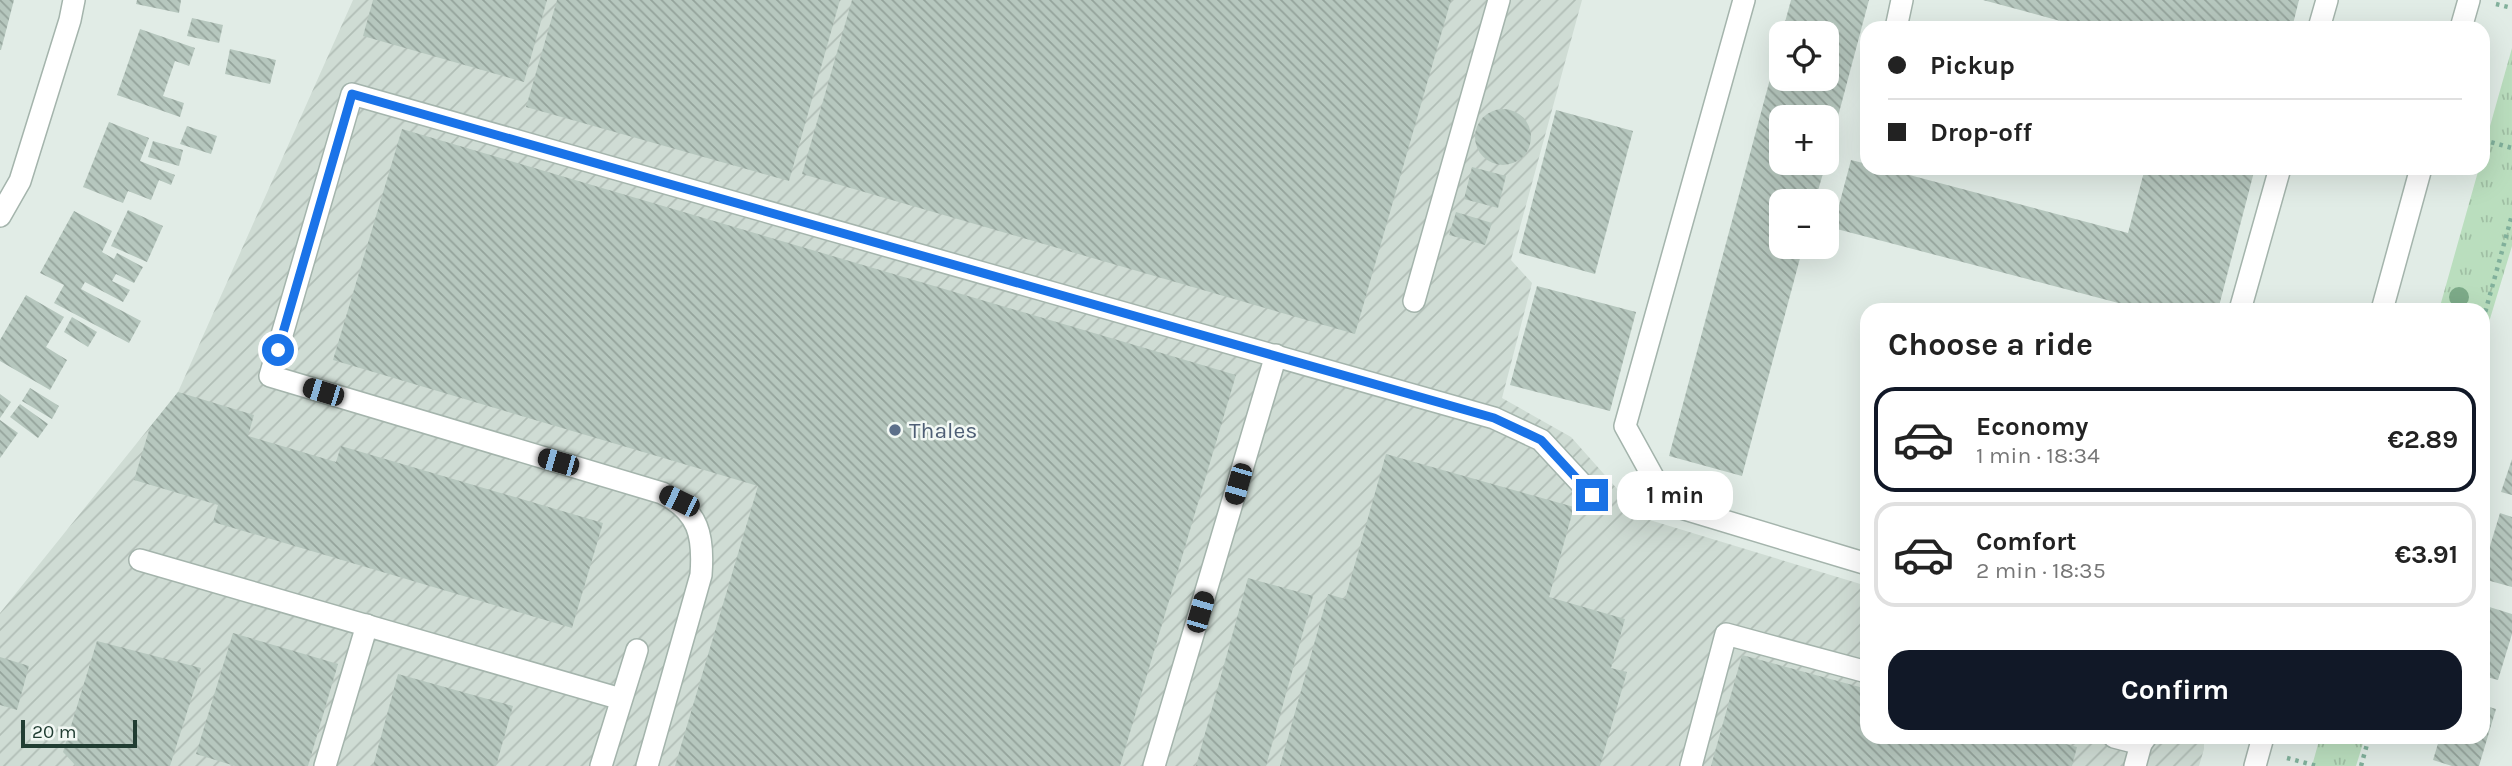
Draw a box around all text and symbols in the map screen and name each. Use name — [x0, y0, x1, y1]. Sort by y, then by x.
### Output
map controls — [1769, 21, 1839, 259]
button: locate — [1769, 21, 1839, 91]
text: Pickup — [1930, 50, 2015, 81]
button: + — [1769, 105, 1839, 175]
text: Drop-off — [1930, 117, 2032, 148]
button: − — [1769, 189, 1839, 259]
text: Choose a ride — [1888, 326, 2093, 363]
route start — [262, 334, 294, 366]
car — [300, 376, 347, 408]
icon: car — [1892, 408, 1955, 471]
text: Economy — [1976, 411, 2088, 442]
place label: Thales — [909, 417, 977, 444]
marker: Thales — [887, 422, 903, 438]
text: €2.89 — [2388, 424, 2458, 455]
text: 1 min · 18:34 — [1976, 442, 2100, 469]
car — [535, 446, 582, 478]
car — [1223, 461, 1254, 507]
callout: 1 min — [1616, 470, 1732, 520]
route end — [1576, 479, 1608, 511]
car — [656, 482, 703, 520]
text: 1 min — [1646, 482, 1704, 509]
icon: car — [1892, 523, 1955, 586]
text: Comfort — [1976, 526, 2077, 557]
text: €3.91 — [2395, 539, 2458, 570]
text: 2 min · 18:35 — [1976, 557, 2106, 584]
car — [1185, 589, 1216, 635]
button: Confirm — [1888, 650, 2462, 730]
scale bar — [21, 717, 136, 749]
text: 20 m — [32, 721, 77, 743]

